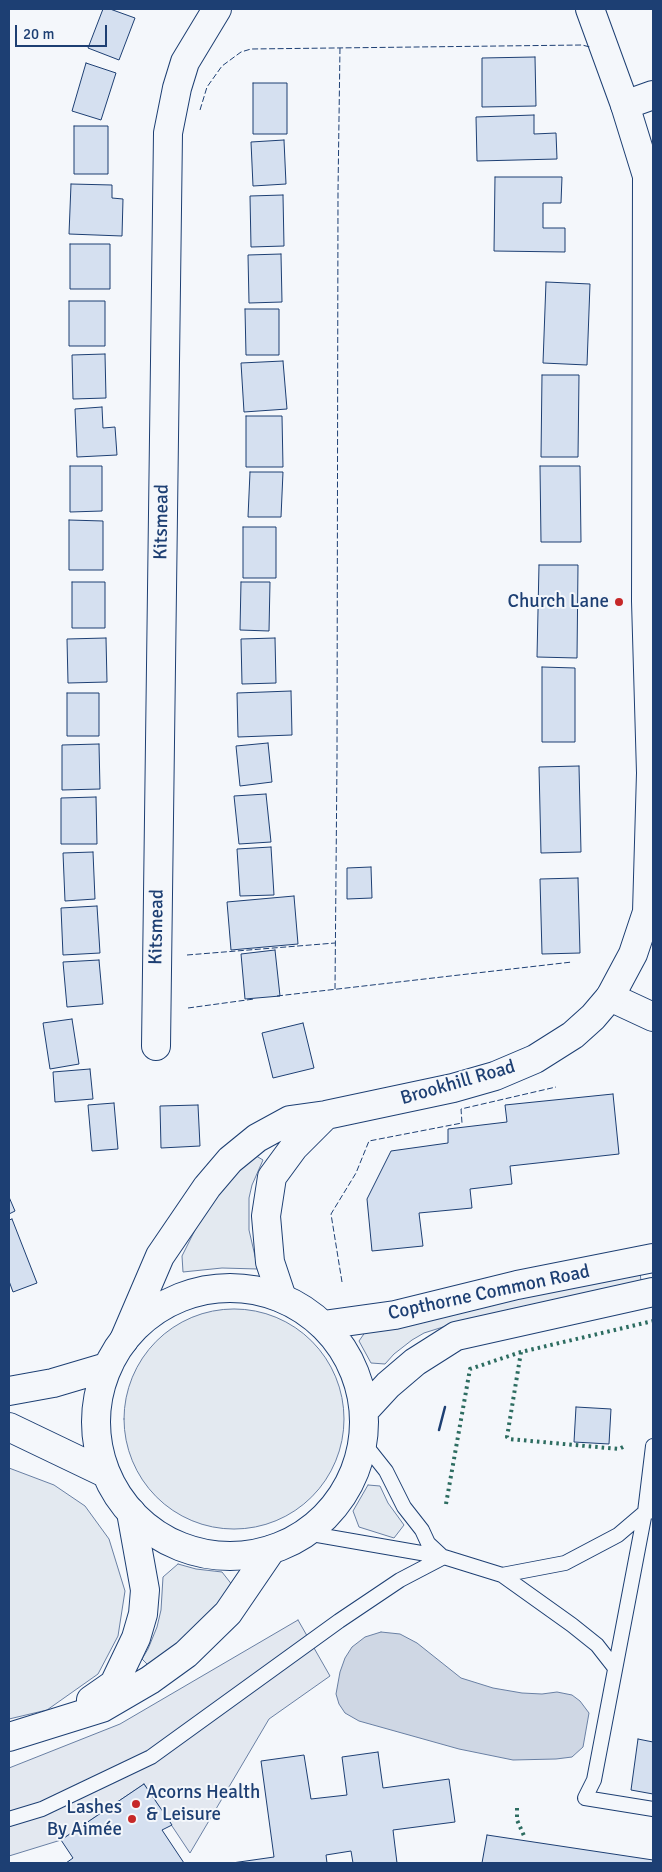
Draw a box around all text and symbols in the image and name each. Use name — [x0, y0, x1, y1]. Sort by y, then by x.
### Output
scale bar — [18, 15, 110, 47]
text: 20 m — [23, 25, 54, 43]
street label: Kitsmead — [150, 484, 174, 560]
place label: Church Lane — [507, 591, 609, 613]
marker: Church Lane — [613, 596, 625, 608]
street label: Kitsmead — [145, 889, 169, 965]
street label: Brookhill Road — [398, 1056, 518, 1110]
street label: Copthorne Common Road — [386, 1260, 592, 1326]
place label: Acorns Health & Leisure — [146, 1782, 260, 1826]
place label: Lashes By Aimée — [47, 1797, 122, 1841]
marker: Acorns Health & Leisure — [130, 1798, 142, 1810]
marker: Lashes By Aimée — [126, 1813, 138, 1825]

